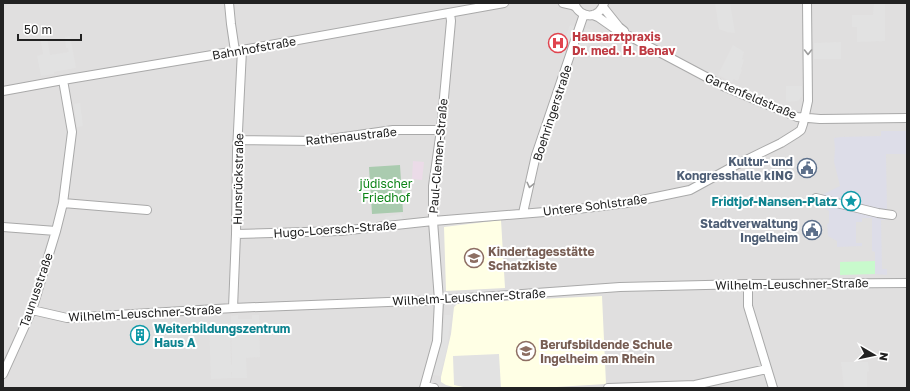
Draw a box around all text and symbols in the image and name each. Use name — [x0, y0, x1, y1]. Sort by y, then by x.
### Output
scale bar — [18, 16, 81, 42]
text: 50 m — [24, 22, 52, 37]
place label: Hausarztpraxis Dr. med. H. Benav — [572, 29, 676, 58]
hospital icon: Hausarztpraxis Dr. med. H. Benav — [547, 32, 569, 54]
street label: Bahnhofstraße — [211, 33, 297, 63]
one-way arrow — [804, 49, 812, 55]
street label: Boehringerstraße — [529, 63, 575, 163]
street label: Gartenfeldstraße — [703, 70, 799, 122]
street label: Paul-Clemen-Straße — [425, 98, 451, 214]
street label: Rathenaustraße — [305, 124, 397, 148]
street label: Hunsrückstraße — [230, 133, 246, 225]
place label: Kultur- und Kongresshalle kING — [676, 154, 793, 183]
public building icon: Kultur- und Kongresshalle kING — [796, 157, 818, 179]
park label: jüdischer Friedhof — [359, 176, 413, 205]
one-way arrow — [526, 182, 534, 188]
place icon: Fridtjof-Nansen-Platz — [840, 190, 862, 212]
street label: Untere Sohlstraße — [542, 191, 648, 219]
place label: Fridtjof-Nansen-Platz — [711, 194, 837, 209]
place label: Stadtverwaltung Ingelheim — [700, 216, 798, 245]
street label: Hugo-Loersch-Straße — [273, 217, 397, 241]
public building icon: Stadtverwaltung Ingelheim — [801, 219, 823, 241]
place label: Kindertagesstätte Schatzkiste — [488, 244, 595, 273]
school or university icon: Kindertagesstätte Schatzkiste — [463, 247, 485, 269]
street label: Taunusstraße — [16, 251, 56, 329]
street label: Wilhelm-Leuschner-Straße — [715, 275, 869, 293]
street label: Wilhelm-Leuschner-Straße — [392, 285, 546, 309]
street label: Wilhelm-Leuschner-Straße — [68, 301, 222, 325]
place label: Weiterbildungszentrum Haus A — [154, 321, 290, 350]
building icon: Weiterbildungszentrum Haus A — [129, 324, 151, 346]
north arrow — [854, 335, 894, 375]
place label: Berufsbildende Schule Ingelheim am Rhein — [540, 337, 673, 366]
school or university icon: Berufsbildende Schule Ingelheim am Rhein — [515, 340, 537, 362]
text: N — [877, 351, 891, 362]

